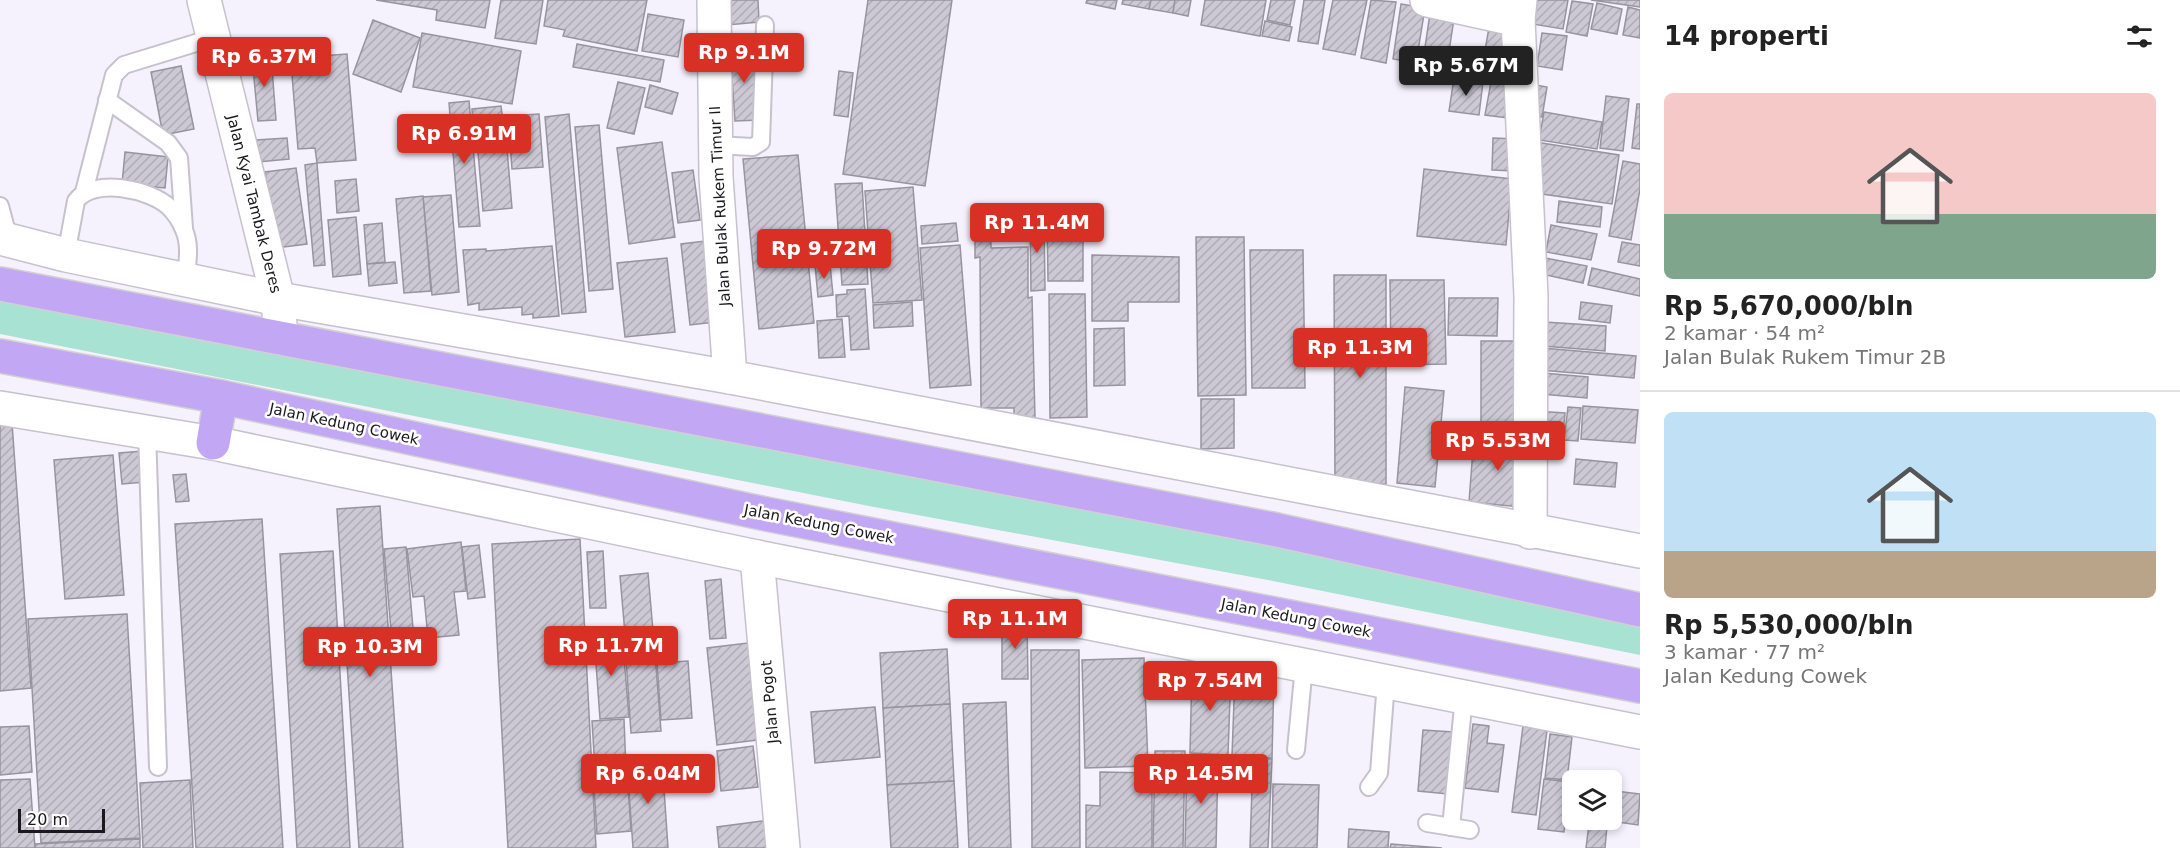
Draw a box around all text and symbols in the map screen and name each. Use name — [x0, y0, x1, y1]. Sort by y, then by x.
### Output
icon: filters — [2123, 20, 2156, 53]
text: 14 properti — [1664, 21, 1829, 51]
pin: Rp 9.1M — [689, 33, 799, 84]
pin: Rp 6.37M — [202, 37, 326, 88]
text: Rp 9.1M — [698, 40, 790, 64]
text: Rp 6.37M — [211, 44, 317, 68]
pin: Rp 5.67M — [1404, 46, 1528, 97]
text: Rp 5.67M — [1413, 53, 1519, 77]
street label: Jalan Bulak Rukem Timur II — [706, 105, 734, 308]
street label: Jalan Kyai Tambak Deres — [223, 112, 285, 295]
pin: Rp 6.91M — [402, 114, 526, 165]
text: Rp 6.91M — [411, 121, 517, 145]
icon: home — [1856, 132, 1964, 240]
pin: Rp 11.4M — [975, 203, 1099, 254]
text: Rp 11.4M — [984, 210, 1090, 234]
pin: Rp 9.72M — [762, 229, 886, 280]
text: Rp 9.72M — [771, 236, 877, 260]
text: Rp 5,670,000/bln — [1664, 291, 1914, 321]
text: 2 kamar · 54 m² — [1664, 321, 1825, 345]
pin: Rp 11.3M — [1298, 328, 1422, 379]
text: Rp 11.3M — [1307, 335, 1413, 359]
text: Jalan Bulak Rukem Timur 2B — [1664, 345, 1946, 369]
street label: Jalan Kedung Cowek — [267, 399, 421, 449]
pin: Rp 5.53M — [1436, 421, 1560, 472]
text: Rp 5.53M — [1445, 428, 1551, 452]
icon: home — [1856, 451, 1964, 559]
street label: Jalan Kedung Cowek — [742, 500, 896, 547]
street label: Jalan Kedung Cowek — [1219, 594, 1373, 641]
pin: Rp 11.1M — [953, 599, 1077, 650]
text: Rp 11.1M — [962, 606, 1068, 630]
text: Rp 5,530,000/bln — [1664, 610, 1914, 640]
pin: Rp 11.7M — [549, 626, 673, 677]
pin: Rp 10.3M — [308, 627, 432, 678]
text: Rp 11.7M — [558, 633, 664, 657]
text: Rp 10.3M — [317, 634, 423, 658]
text: 3 kamar · 77 m² — [1664, 640, 1825, 664]
street label: Jalan Pogot — [757, 660, 783, 745]
pin: Rp 7.54M — [1148, 661, 1272, 712]
text: Jalan Kedung Cowek — [1664, 664, 1867, 688]
text: Rp 7.54M — [1157, 668, 1263, 692]
pin: Rp 6.04M — [586, 754, 710, 805]
pin: Rp 14.5M — [1139, 754, 1263, 805]
text: Rp 6.04M — [595, 761, 701, 785]
text: Rp 14.5M — [1148, 761, 1254, 785]
map controls — [1562, 770, 1622, 830]
button: layers — [1562, 770, 1622, 830]
scale bar — [18, 806, 105, 834]
text: 20 m — [27, 810, 68, 829]

